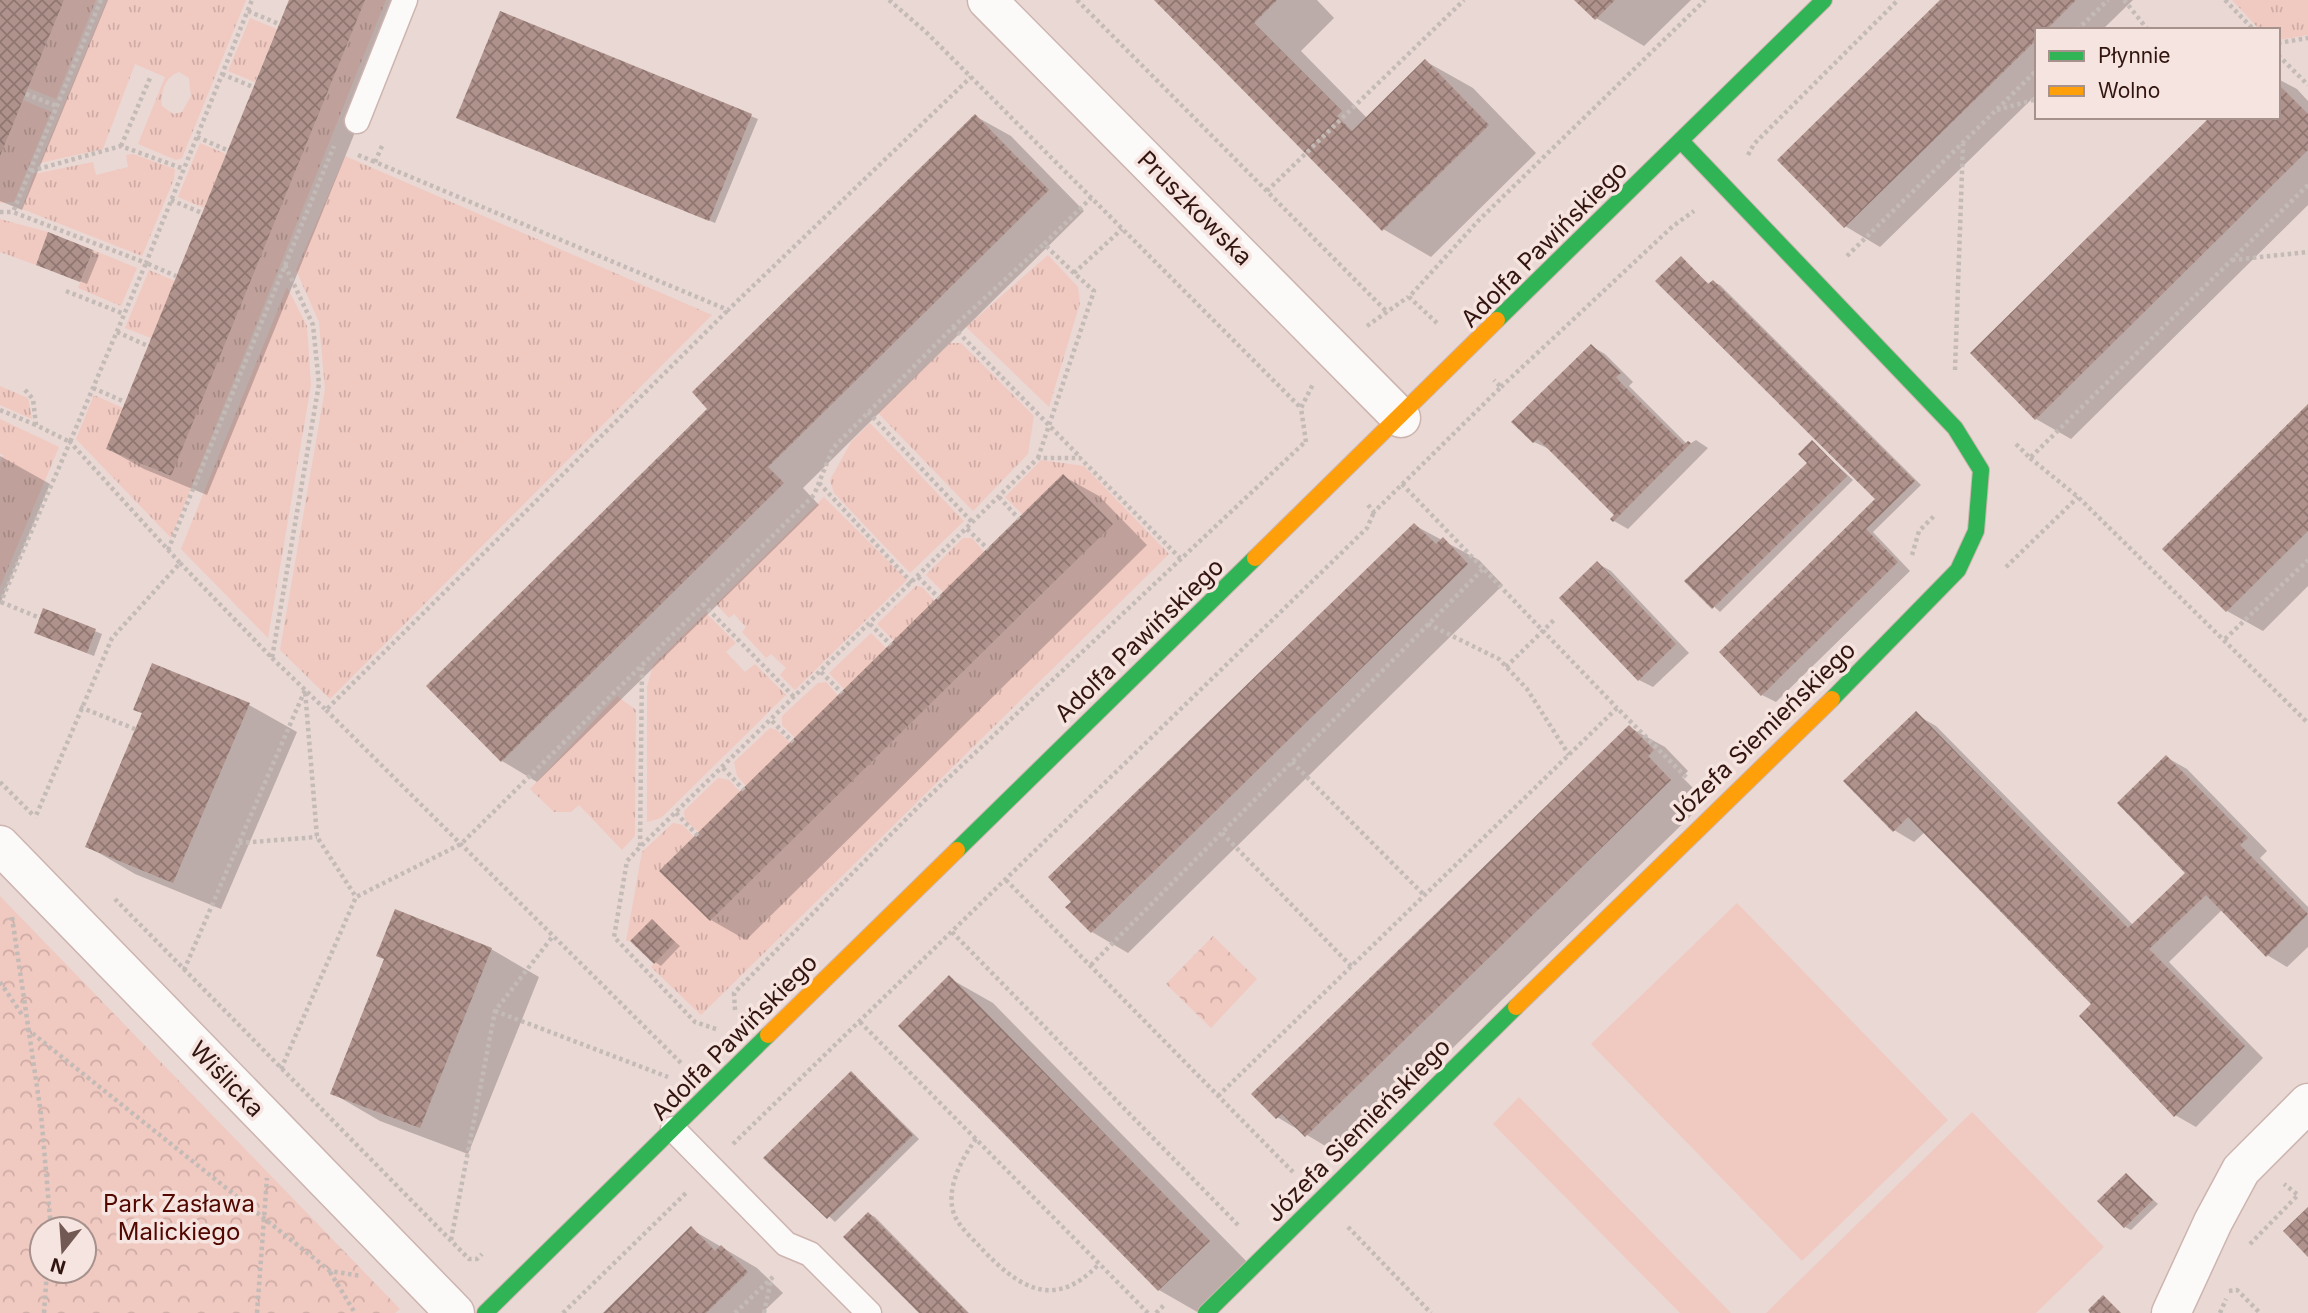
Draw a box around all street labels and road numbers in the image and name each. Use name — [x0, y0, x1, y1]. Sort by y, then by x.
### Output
street label: Pruszkowska — [1132, 145, 1258, 271]
street label: Adolfa Pawińskiego — [1455, 155, 1633, 333]
street label: Adolfa Pawińskiego — [1049, 552, 1229, 728]
street label: Józefa Siemieńskiego — [1663, 635, 1861, 829]
street label: Adolfa Pawińskiego — [645, 948, 823, 1126]
street label: Józefa Siemieńskiego — [1260, 1032, 1456, 1228]
street label: Wiślicka — [184, 1035, 270, 1123]

